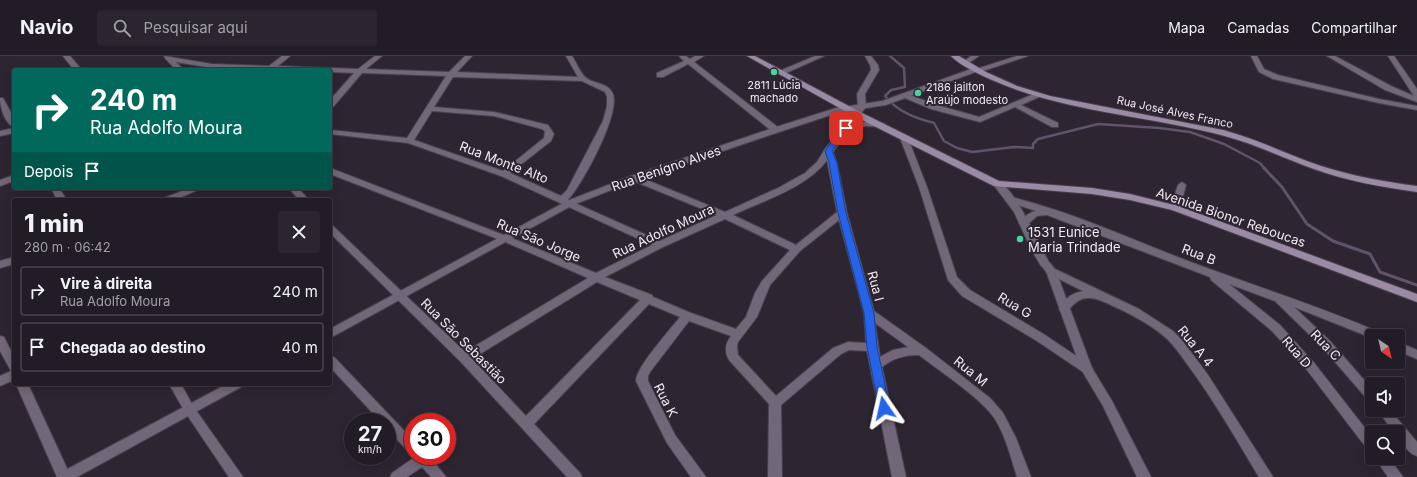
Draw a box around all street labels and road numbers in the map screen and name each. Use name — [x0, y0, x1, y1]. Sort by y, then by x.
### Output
street label: Rua José Alves Franco — [1116, 93, 1235, 131]
street label: Rua Monte Alto — [457, 138, 551, 186]
street label: Rua Benígno Alves — [609, 142, 723, 194]
street label: Avenida Bionor Reboucas — [1154, 184, 1308, 250]
street label: Rua Adolfo Moura — [610, 200, 716, 262]
street label: Rua São Jorge — [495, 215, 583, 265]
street label: Rua B — [1180, 240, 1218, 268]
street label: Rua I — [864, 269, 888, 303]
street label: Rua G — [995, 289, 1035, 321]
street label: Rua São Sebastião — [418, 295, 510, 387]
street label: Rua A 4 — [1175, 322, 1217, 370]
street label: Rua C — [1308, 326, 1344, 364]
street label: Rua D — [1279, 333, 1315, 371]
street label: Rua M — [951, 353, 991, 389]
street label: Rua K — [651, 380, 681, 420]

